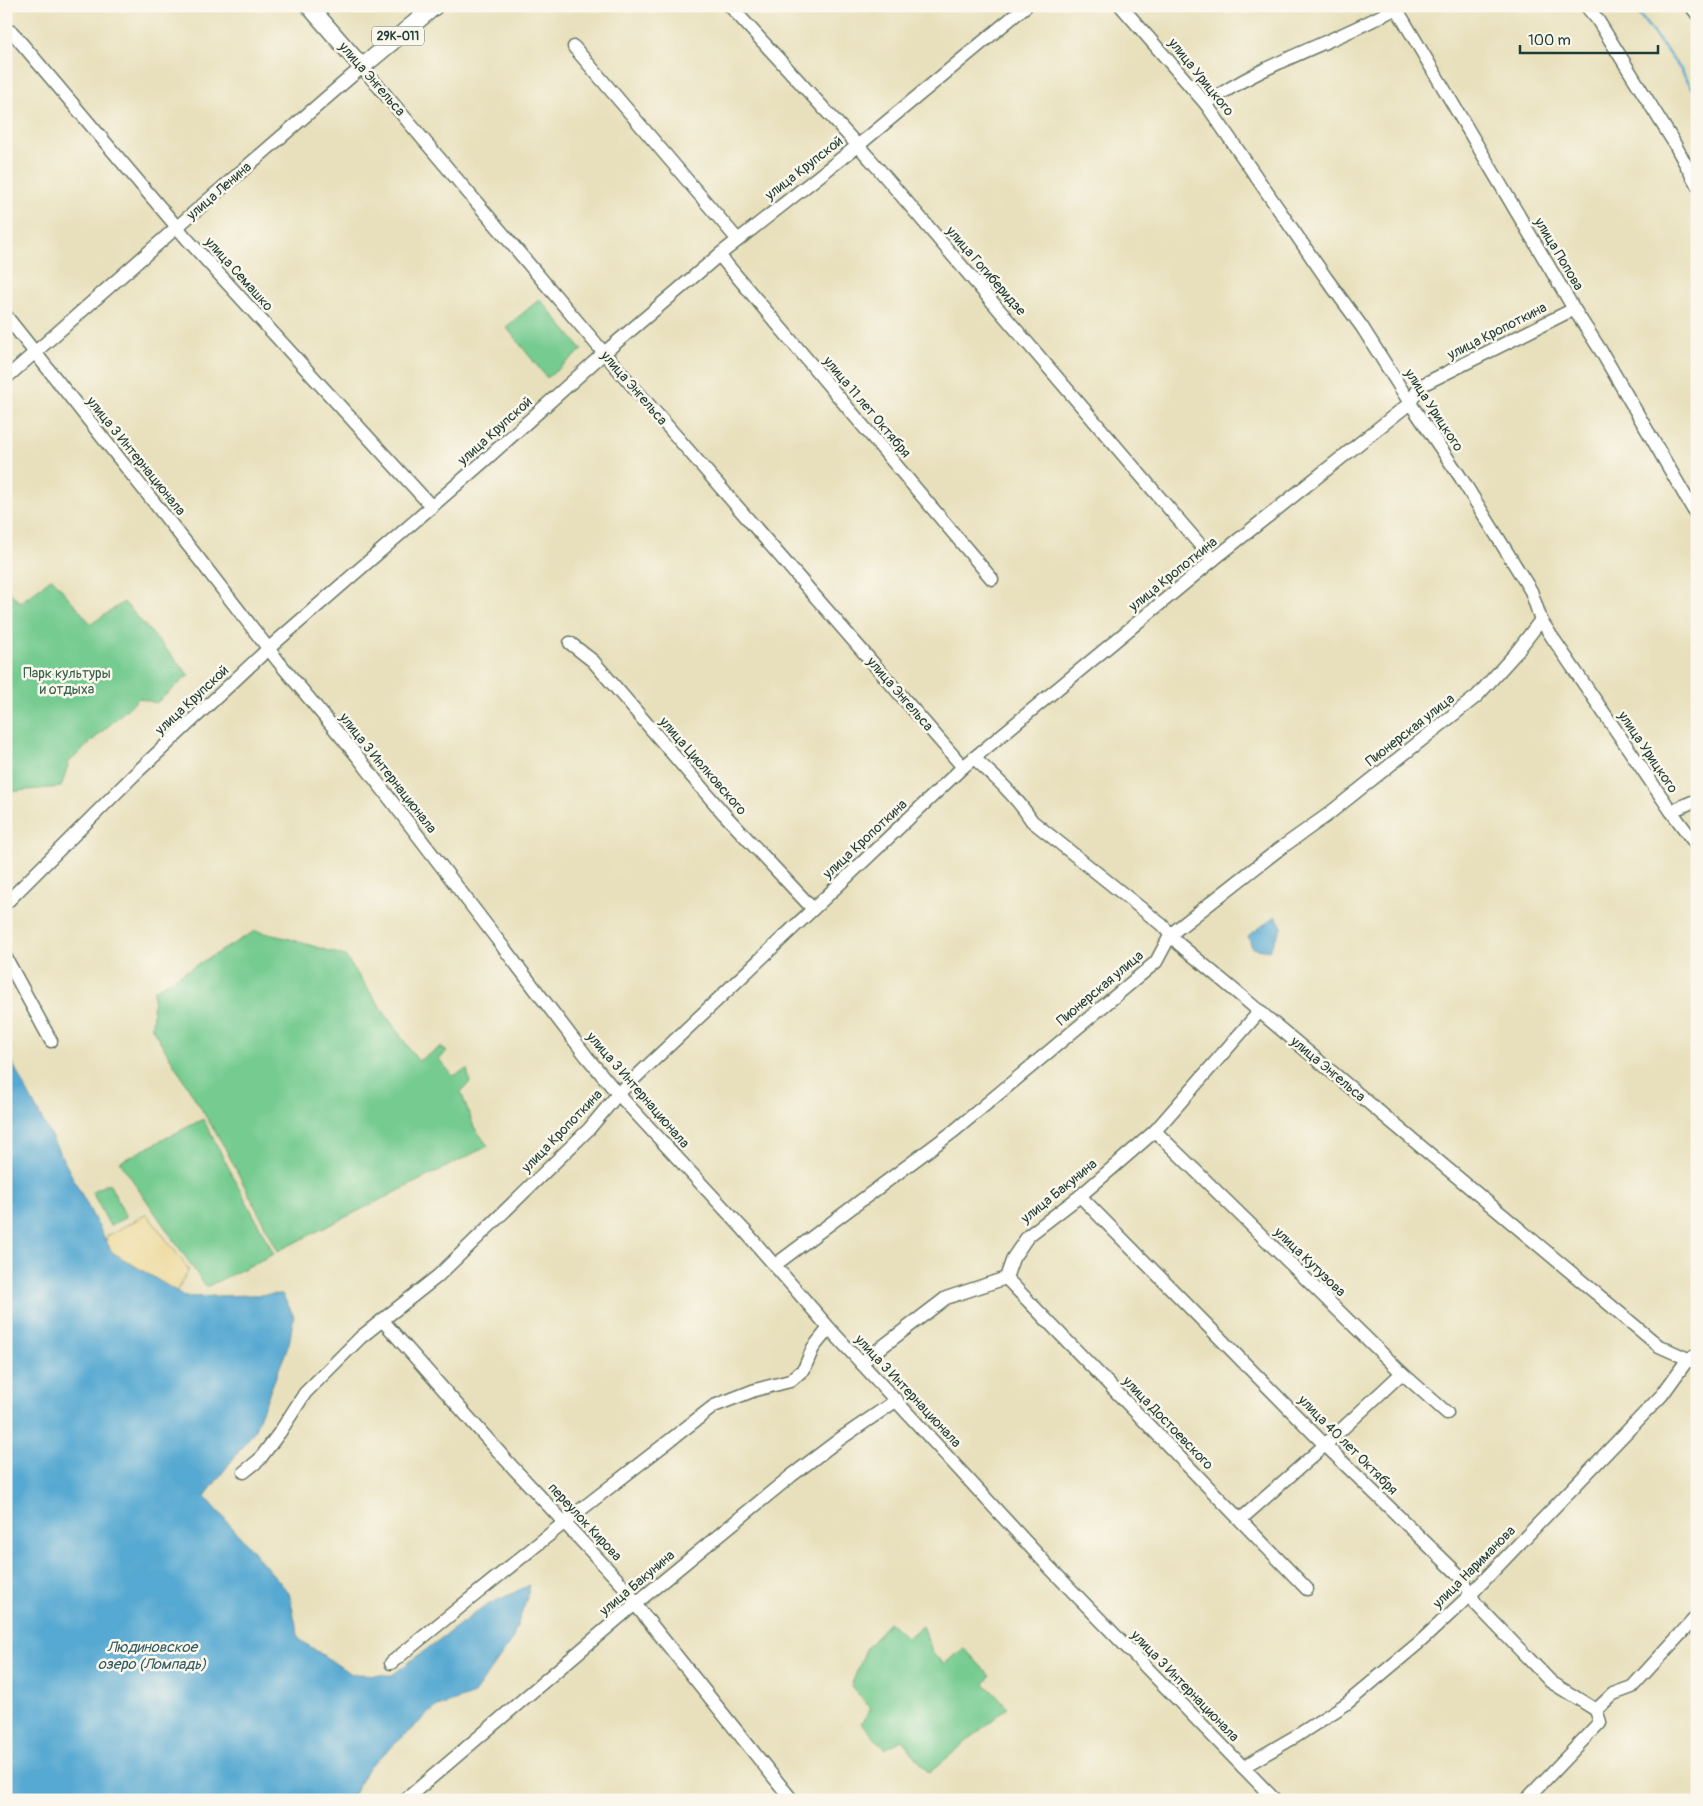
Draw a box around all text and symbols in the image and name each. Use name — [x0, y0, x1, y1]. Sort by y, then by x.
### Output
scale bar — [1520, 22, 1658, 54]
road number: 29К-011 — [372, 27, 424, 46]
text: 100 m — [1528, 31, 1571, 50]
street label: улица Урицкого — [1164, 34, 1238, 120]
street label: улица Энгельса — [335, 38, 409, 119]
street label: улица Крупской — [761, 132, 846, 204]
street label: улица Ленина — [183, 158, 255, 224]
street label: улица Попова — [1530, 214, 1587, 293]
street label: улица Гогиберидзе — [942, 222, 1030, 319]
street label: улица Семашко — [201, 233, 277, 315]
street label: улица Кропоткина — [1444, 299, 1549, 364]
street label: улица Энгельса — [597, 347, 671, 428]
street label: улица 11 лет Октября — [819, 352, 914, 461]
street label: улица Урицкого — [1400, 365, 1467, 455]
street label: улица 3 Интернационала — [82, 392, 189, 519]
street label: улица Крупской — [454, 393, 536, 470]
street label: улица Кропоткина — [1125, 533, 1221, 615]
street label: улица Энгельса — [863, 653, 937, 734]
street label: улица Крупской — [151, 662, 232, 739]
park label: Парк культуры и отдыха — [23, 665, 111, 698]
street label: Пионерская улица — [1362, 690, 1458, 770]
street label: улица Урицкого — [1614, 707, 1682, 797]
street label: улица 3 Интернационала — [335, 709, 440, 837]
street label: улица Циолковского — [655, 713, 751, 819]
street label: улица Кропоткина — [819, 796, 911, 883]
street label: Пионерская улица — [1053, 947, 1147, 1029]
street label: улица 3 Интернационала — [582, 1028, 693, 1151]
street label: улица Энгельса — [1286, 1032, 1369, 1105]
street label: улица Кропоткина — [517, 1086, 606, 1177]
street label: улица Бакунина — [1017, 1155, 1100, 1227]
street label: улица Кутузова — [1270, 1223, 1349, 1300]
street label: улица 3 Интернационала — [851, 1330, 965, 1451]
street label: улица Достоевского — [1118, 1372, 1217, 1474]
street label: улица 40 лет Октября — [1294, 1391, 1401, 1498]
street label: переулок Кирова — [545, 1479, 625, 1565]
street label: улица Нариманова — [1428, 1522, 1519, 1613]
street label: улица Бакунина — [595, 1547, 678, 1620]
street label: улица 3 Интернационала — [1127, 1626, 1243, 1745]
water label: Людиновское озеро (Ломпадь) — [98, 1638, 206, 1674]

